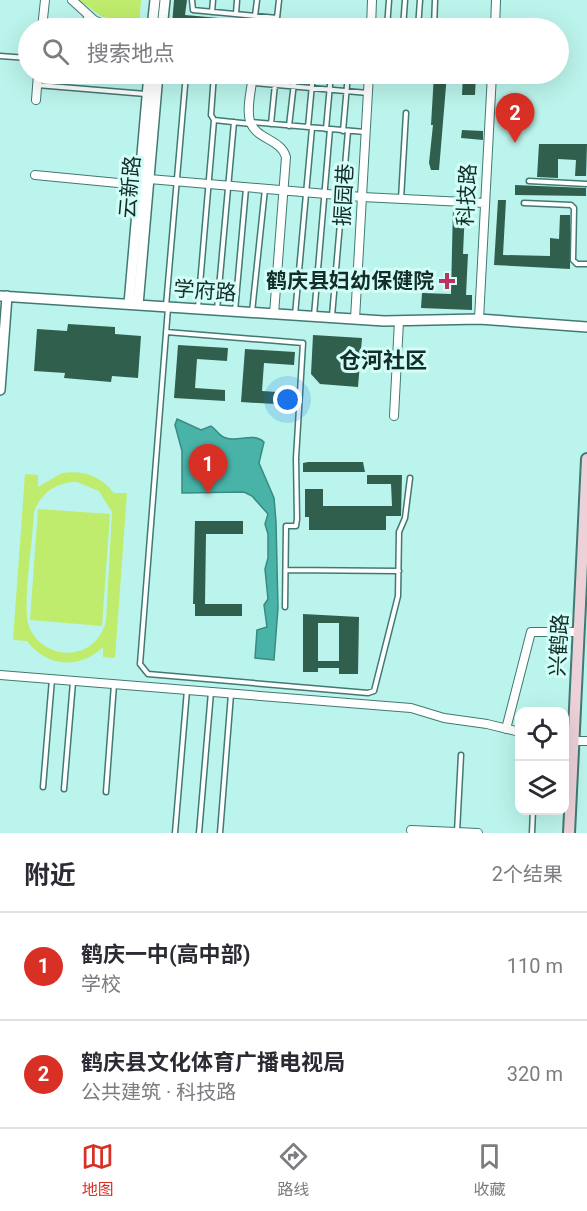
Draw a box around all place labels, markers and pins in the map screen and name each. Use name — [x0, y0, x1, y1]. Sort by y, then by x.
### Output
pin: 2 — [496, 94, 534, 143]
place label: 鹤庆县妇幼保健院 — [266, 269, 434, 293]
marker: 鹤庆县妇幼保健院 — [438, 272, 456, 290]
pin: 1 — [188, 444, 228, 494]

